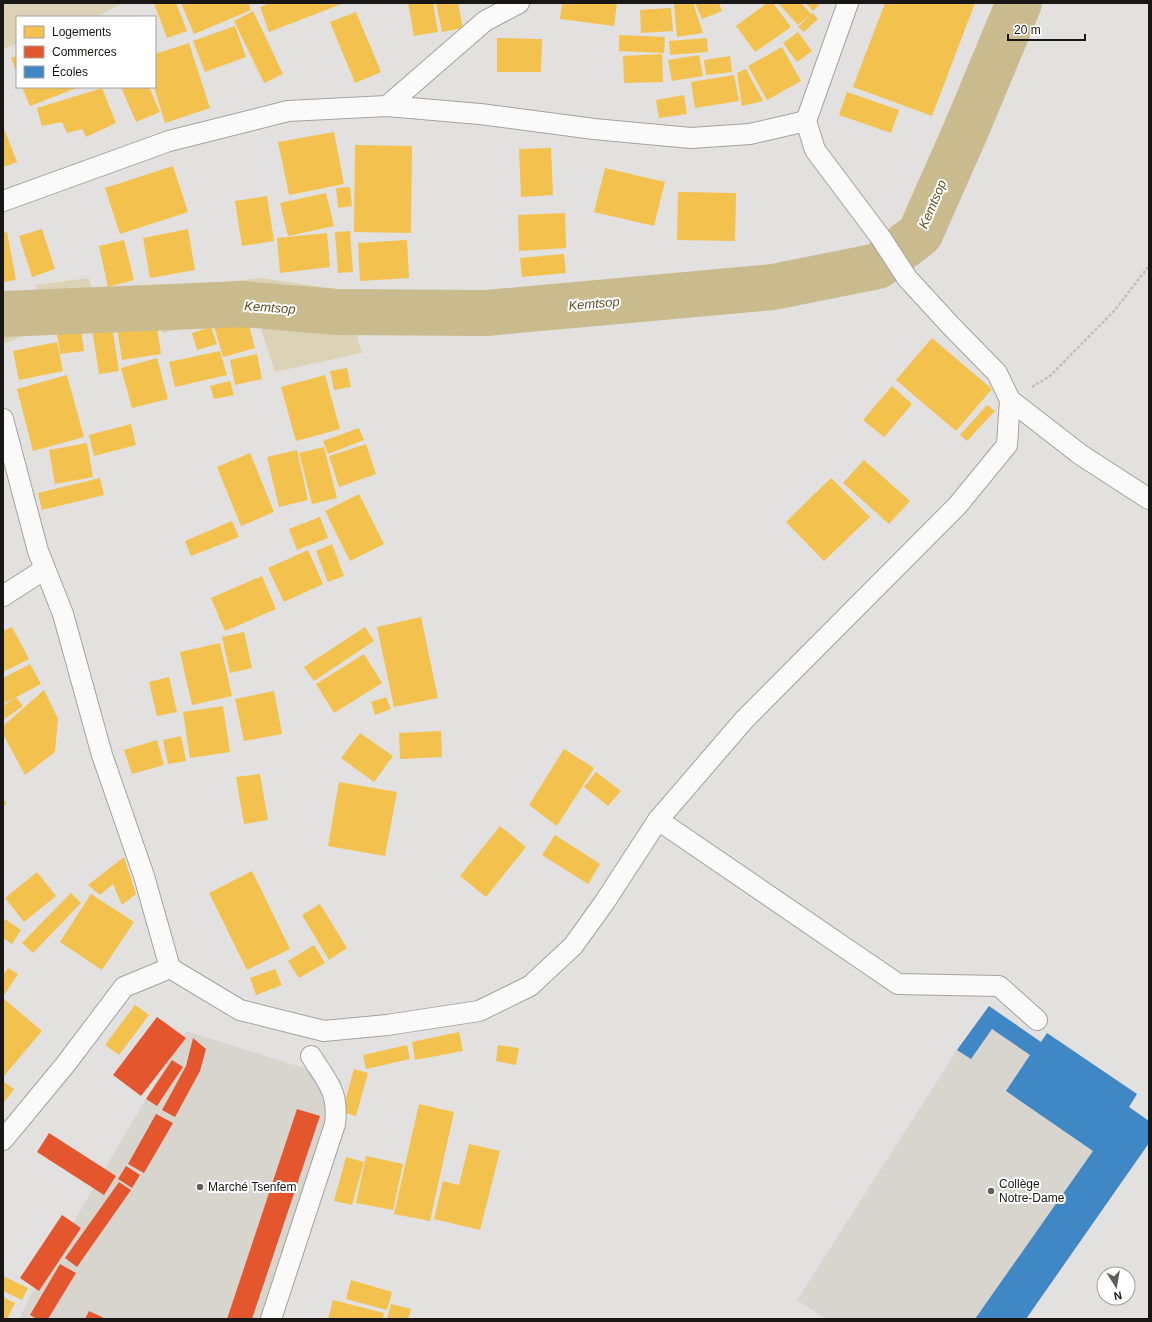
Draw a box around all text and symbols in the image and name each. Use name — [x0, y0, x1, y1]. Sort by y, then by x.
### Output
legend — [16, 16, 156, 88]
scale bar — [1008, 16, 1085, 42]
text: 20 m — [1014, 23, 1041, 37]
text: Logements — [52, 25, 111, 39]
text: Commerces — [52, 45, 117, 59]
text: Écoles — [52, 64, 88, 79]
water label: Kemtsop — [916, 178, 949, 231]
water label: Kemtsop — [568, 294, 620, 313]
water label: Kemtsop — [244, 298, 296, 317]
place label: Collège Notre-Dame — [999, 1177, 1065, 1205]
place label: Marché Tsenfem — [208, 1180, 296, 1194]
marker: Marché Tsenfem — [195, 1182, 205, 1192]
marker: Collège Notre-Dame — [986, 1186, 996, 1196]
north arrow — [1096, 1266, 1136, 1306]
text: N — [1113, 1289, 1123, 1302]

